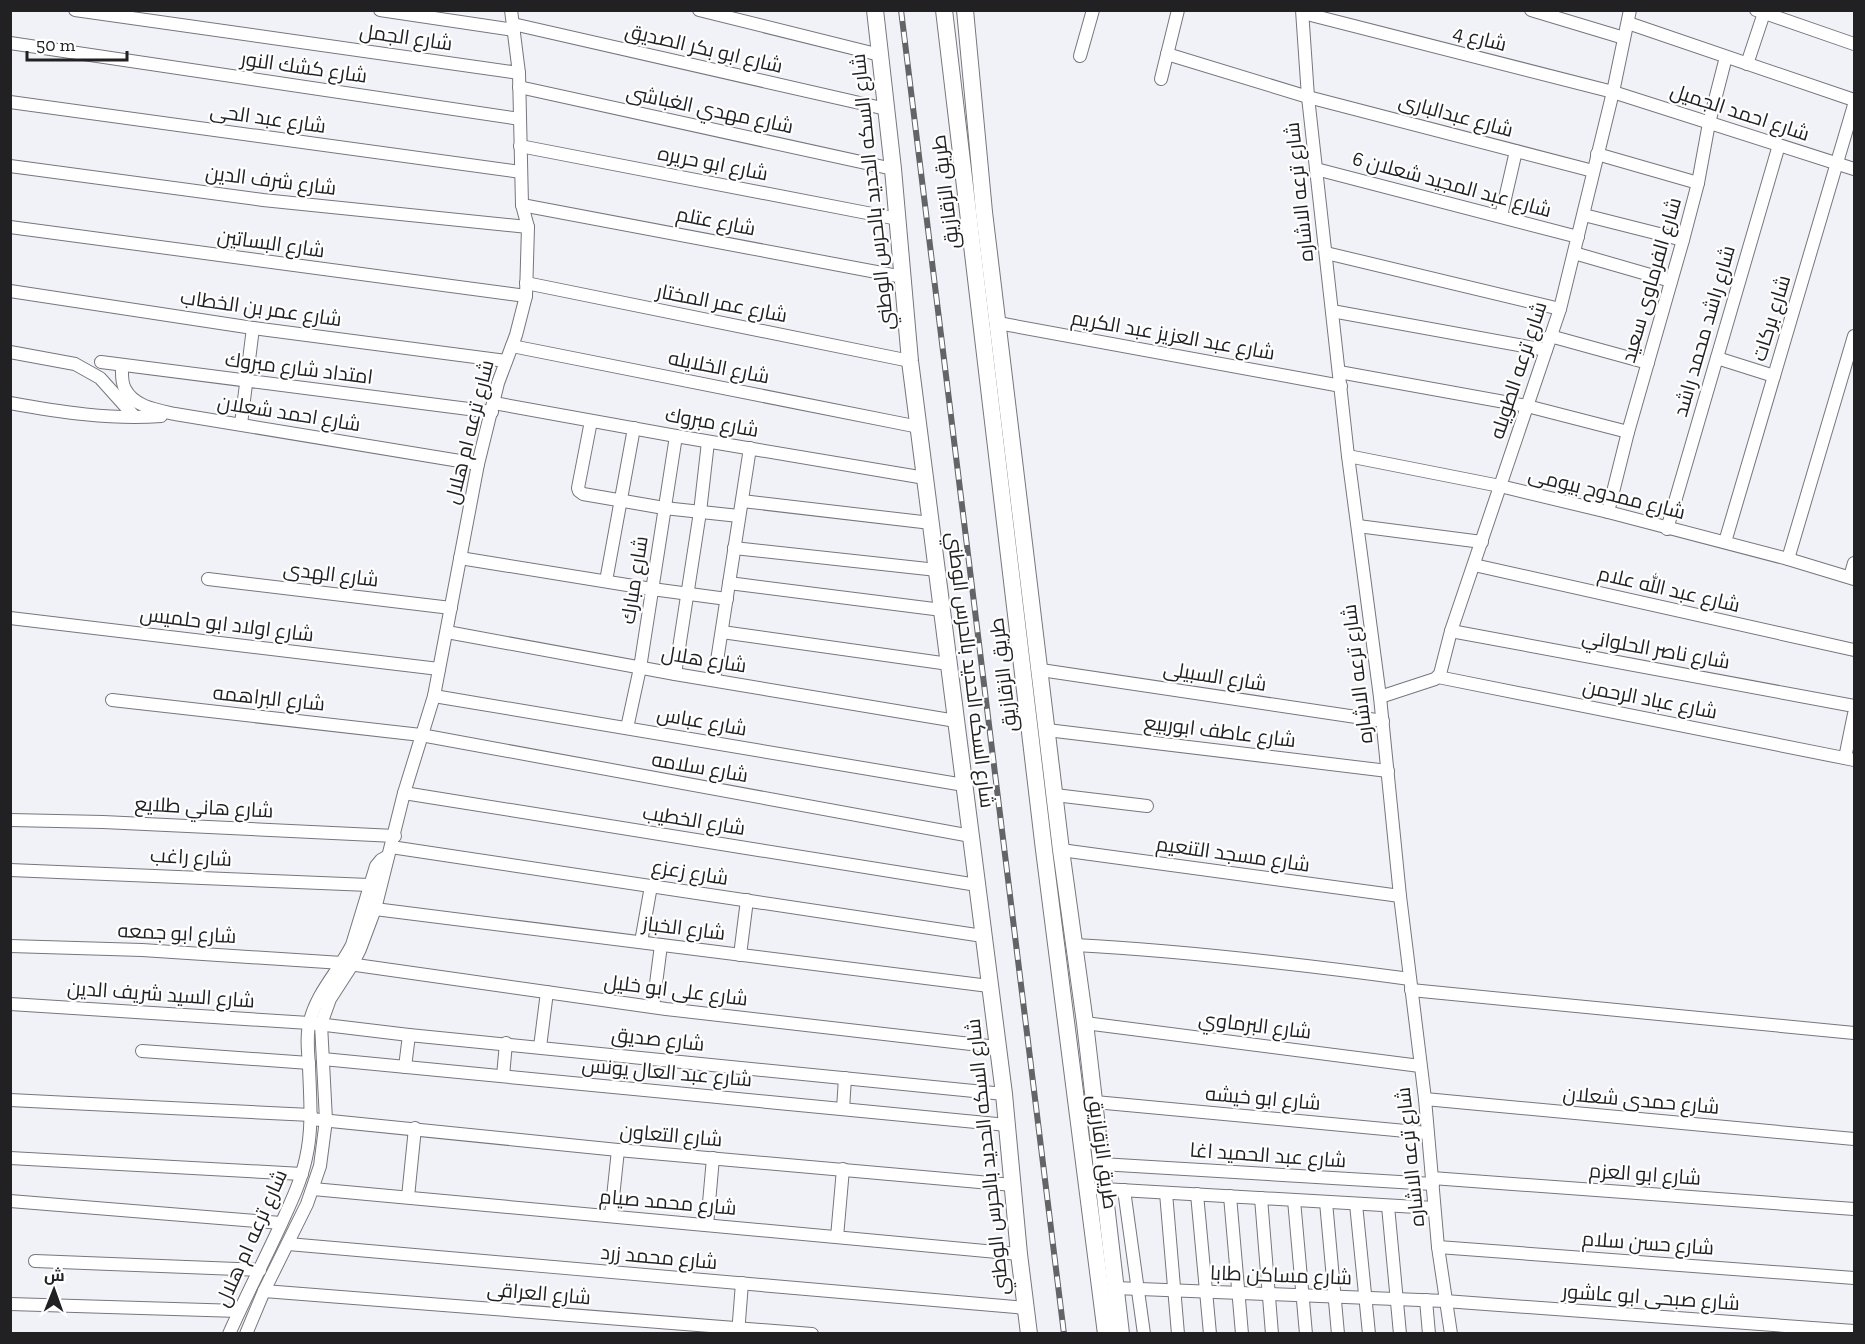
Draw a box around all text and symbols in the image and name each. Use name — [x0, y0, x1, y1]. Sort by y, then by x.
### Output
street label: شارع ابو بكر الصديق — [622, 18, 785, 80]
street label: شارع الجمل — [358, 19, 454, 57]
street label: شارع 4 — [1450, 20, 1509, 58]
scale bar — [27, 24, 128, 62]
text: 50 m — [36, 34, 76, 56]
street label: شارع كشك النور — [238, 46, 369, 90]
street label: شارع السكه الحديد بالحرس الوطني — [846, 52, 902, 331]
street label: شارع احمد الجميل — [1667, 78, 1813, 148]
street label: شارع مهدي الغباشى — [623, 80, 796, 142]
street label: شارع عبدالبارى — [1396, 88, 1516, 144]
street label: شارع عبد الحى — [208, 98, 328, 140]
street label: شارع ترعه الاشاره — [1280, 121, 1320, 263]
street label: طريق الزقازيق — [926, 133, 965, 251]
street label: شارع ابو حريره — [655, 141, 770, 187]
street label: شارع عبد المجيد شعلان 6 — [1349, 146, 1554, 224]
street label: شارع شرف الدين — [204, 160, 338, 202]
street label: شارع الفرماوى سعيد — [1616, 195, 1688, 366]
street label: شارع عتلم — [674, 202, 758, 242]
street label: شارع البساتين — [215, 224, 326, 264]
street label: شارع راشد محمد راشد — [1668, 243, 1742, 420]
street label: شارع بركات — [1747, 272, 1797, 365]
street label: شارع عمر المختار — [653, 278, 789, 329]
street label: شارع عمر بن الخطاب — [179, 285, 343, 333]
street label: شارع ترعه الطويله — [1484, 298, 1553, 442]
street label: شارع عبد العزيز عبد الكريم — [1069, 305, 1277, 367]
street label: شارع الخلايله — [666, 345, 772, 391]
street label: امتداد شارع مبروك — [223, 347, 374, 391]
street label: شارع ترعه ام هلال — [439, 357, 500, 507]
street label: شارع احمد شعلان — [215, 390, 362, 438]
street label: شارع مبروك — [663, 402, 761, 444]
street label: شارع ممدوح بيومى — [1526, 462, 1688, 526]
street label: شارع السكه الحديد بالحرس الوطني — [938, 531, 1000, 810]
street label: شارع مبارك — [615, 534, 655, 626]
street label: شارع الهدى — [282, 556, 380, 594]
street label: شارع عبد الله علام — [1595, 560, 1743, 619]
street label: شارع اولاد ابو حلميس — [138, 601, 315, 649]
street label: شارع ترعه الاشاره — [1337, 603, 1379, 745]
street label: طريق الزقازيق — [984, 616, 1023, 734]
street label: شارع ناصر الحلواني — [1579, 624, 1732, 678]
street label: شارع هلال — [659, 640, 748, 680]
street label: شارع السبيلى — [1161, 656, 1268, 698]
street label: شارع عباد الرحمن — [1580, 674, 1719, 726]
street label: شارع البراهمه — [212, 680, 326, 718]
street label: شارع عباس — [655, 701, 749, 743]
street label: شارع عاطف ابوربيع — [1142, 710, 1297, 754]
street label: شارع سلامه — [649, 747, 750, 789]
street label: شارع هاني طلايع — [134, 791, 274, 827]
street label: شارع الخطيب — [641, 800, 747, 842]
street label: شارع مسجد التنعيم — [1154, 831, 1311, 879]
street label: شارع راغب — [149, 843, 233, 873]
street label: شارع زعزع — [650, 854, 730, 892]
street label: شارع الخباز — [640, 911, 727, 947]
street label: شارع ابو جمعه — [117, 918, 237, 950]
street label: شارع على ابو خليل — [603, 969, 749, 1013]
street label: شارع السيد شريف الدين — [66, 975, 256, 1015]
street label: شارع البرماوي — [1197, 1006, 1313, 1048]
street label: شارع السكه الحديد بالحرس الوطني — [961, 1017, 1017, 1296]
street label: شارع صديق — [610, 1022, 706, 1058]
street label: شارع عبد العال يونس — [581, 1053, 753, 1093]
street label: شارع ابو خيشه — [1204, 1081, 1322, 1117]
street label: شارع حمدى شعلان — [1562, 1081, 1720, 1121]
street label: شارع ترعه الاشاره — [1391, 1086, 1431, 1228]
street label: طريق الزقازيق — [1082, 1093, 1123, 1211]
street label: شارع التعاون — [619, 1119, 723, 1153]
street label: شارع عبد الحميد اغا — [1189, 1138, 1347, 1174]
street label: شارع ابو العزم — [1588, 1158, 1702, 1192]
street label: شارع ترعه ام هلال — [210, 1166, 294, 1311]
street label: شارع محمد صيام — [598, 1184, 738, 1222]
street label: شارع حسن سلام — [1581, 1226, 1715, 1262]
street label: شارع محمد زرد — [599, 1240, 718, 1276]
north arrow — [24, 1260, 84, 1320]
street label: شارع مساكن طابا — [1209, 1261, 1353, 1291]
text: ش — [44, 1266, 65, 1285]
street label: شارع العراقى — [486, 1277, 592, 1311]
street label: شارع صبحى ابو عاشور — [1560, 1279, 1741, 1317]

